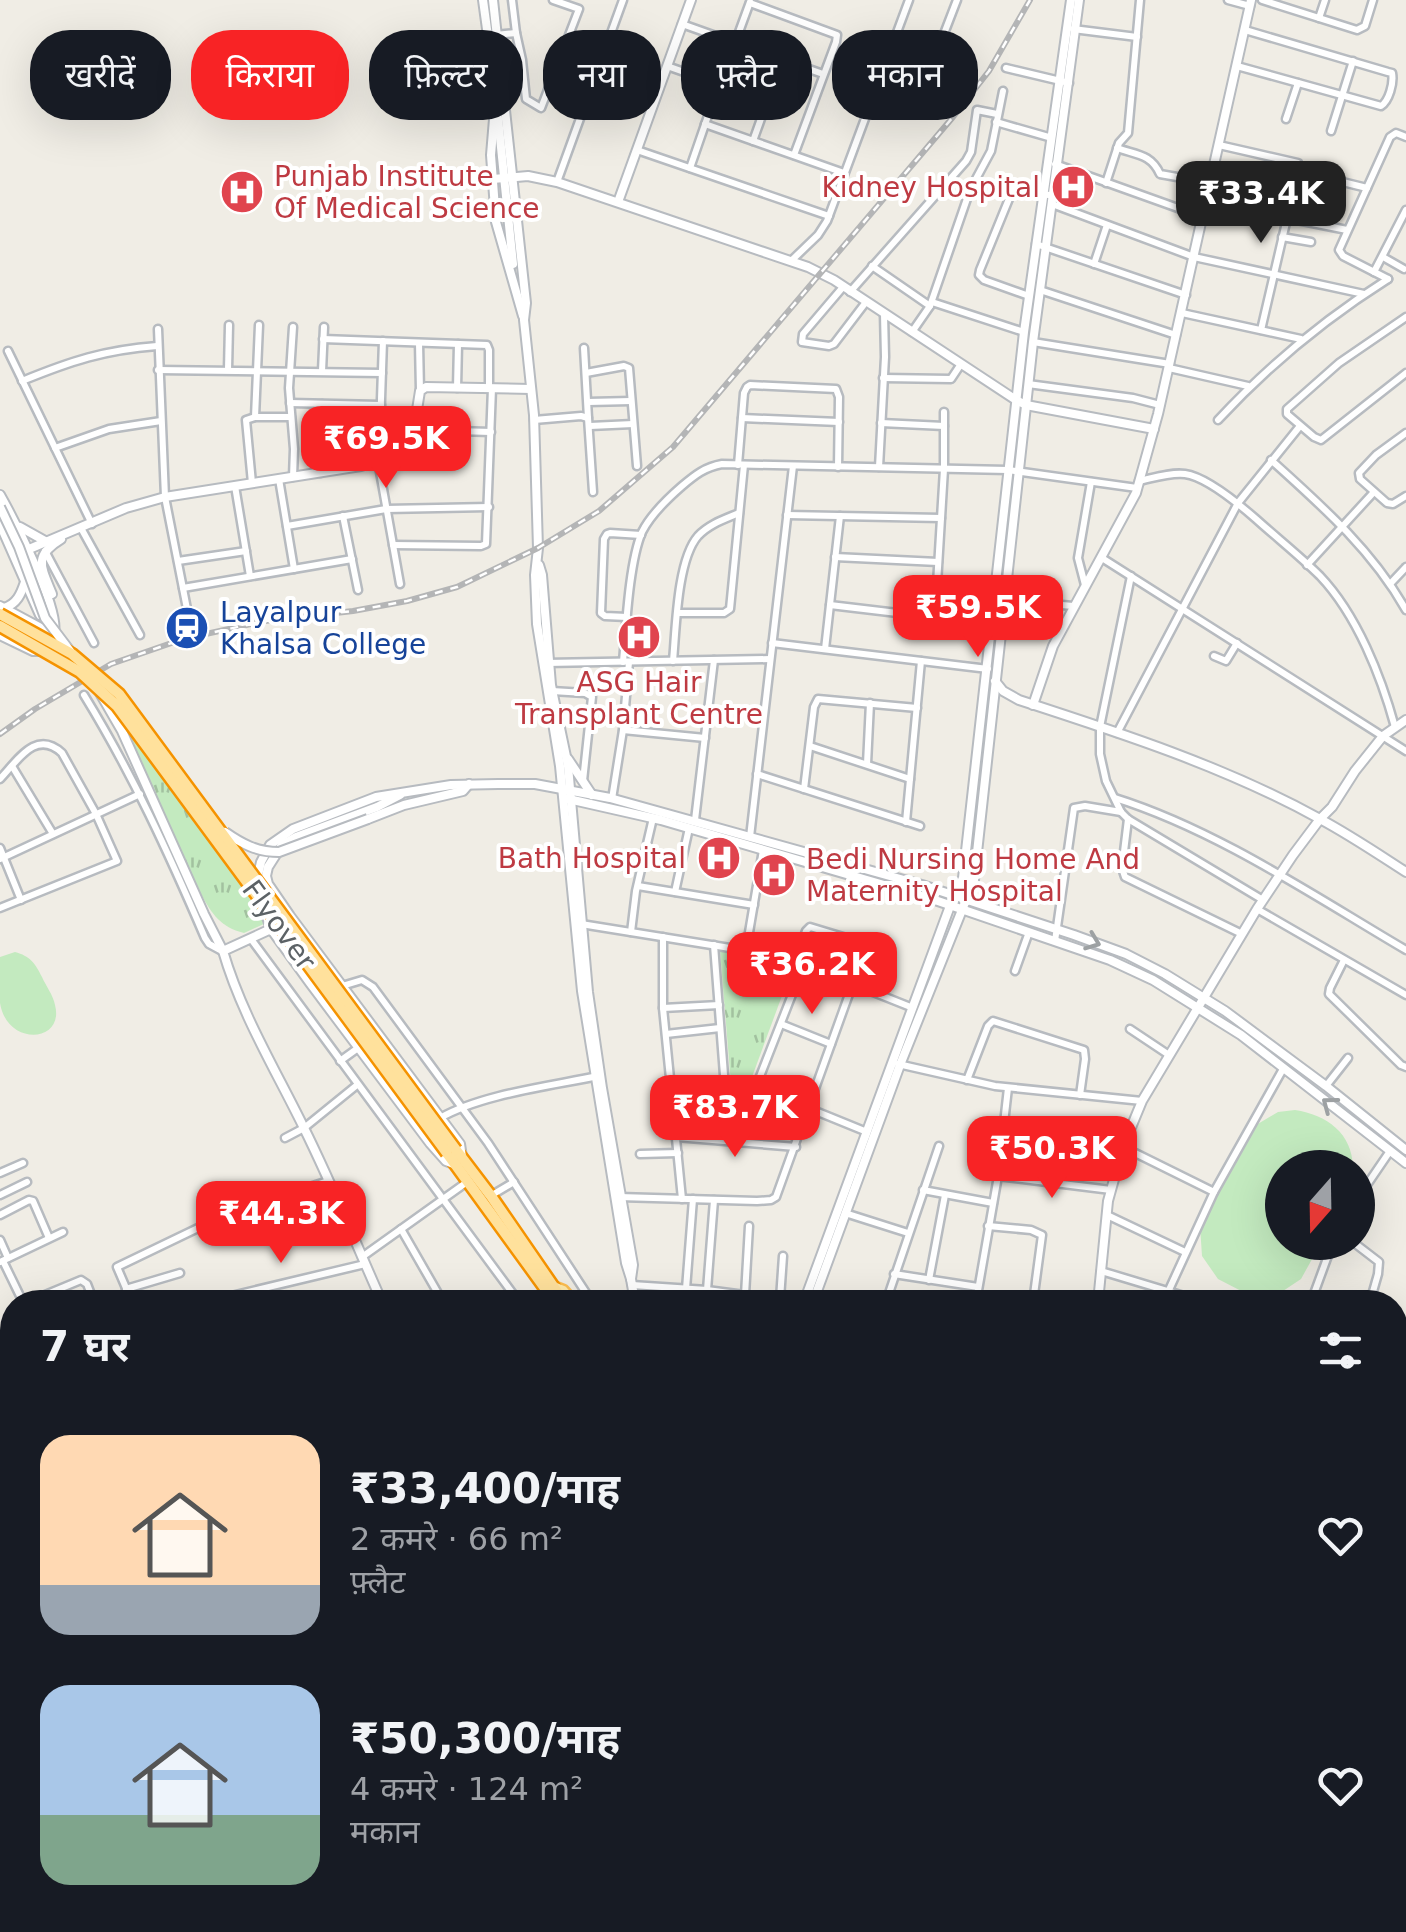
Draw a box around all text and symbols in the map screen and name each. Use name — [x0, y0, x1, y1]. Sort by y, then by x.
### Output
chip: खरीदें — [30, 30, 171, 120]
chip: किराया — [191, 30, 349, 120]
chip: फ़िल्टर — [369, 30, 523, 120]
chip: नया — [543, 30, 661, 120]
chip: फ़्लैट — [681, 30, 812, 120]
chip: मकान — [832, 30, 978, 120]
place label: Punjab Institute Of Medical Science — [274, 160, 540, 225]
pin: ₹33.4K — [1180, 161, 1342, 246]
hospital icon: Kidney Hospital — [1050, 164, 1096, 210]
hospital icon: Punjab Institute Of Medical Science — [219, 169, 265, 215]
place label: Kidney Hospital — [821, 171, 1040, 204]
text: ₹33.4K — [1198, 174, 1324, 212]
pin: ₹69.5K — [305, 406, 467, 491]
text: ₹69.5K — [323, 419, 449, 457]
pin: ₹59.5K — [897, 575, 1059, 660]
text: ₹59.5K — [915, 588, 1041, 626]
place label: Layalpur Khalsa College — [220, 596, 426, 661]
station icon: Layalpur Khalsa College — [164, 605, 210, 651]
hospital icon: ASG Hair Transplant Centre — [616, 614, 662, 660]
place label: ASG Hair Transplant Centre — [514, 666, 763, 731]
hospital icon: Bath Hospital — [696, 835, 742, 881]
place label: Bath Hospital — [498, 842, 686, 875]
place label: Bedi Nursing Home And Maternity Hospital — [806, 843, 1140, 908]
hospital icon: Bedi Nursing Home And Maternity Hospital — [751, 852, 797, 898]
street label: Flyover — [235, 874, 323, 977]
one-way arrow — [1084, 930, 1101, 951]
pin: ₹36.2K — [731, 932, 893, 1017]
text: ₹36.2K — [749, 945, 875, 983]
pin: ₹83.7K — [654, 1075, 816, 1160]
text: ₹83.7K — [672, 1088, 798, 1126]
one-way arrow — [1322, 1098, 1340, 1115]
pin: ₹50.3K — [971, 1116, 1133, 1201]
text: ₹50.3K — [989, 1129, 1115, 1167]
north arrow — [1265, 1150, 1375, 1260]
map controls — [1265, 1150, 1375, 1260]
pin: ₹44.3K — [200, 1181, 362, 1266]
text: ₹44.3K — [218, 1194, 344, 1232]
text: 7 घर — [40, 1322, 130, 1371]
icon: filters — [1313, 1323, 1368, 1378]
text: ₹33,400/माह — [350, 1464, 620, 1513]
icon: home — [120, 1475, 240, 1595]
icon: heart — [1313, 1508, 1368, 1563]
text: 2 कमरे · 66 m² — [350, 1520, 563, 1558]
text: फ़्लैट — [350, 1563, 405, 1601]
text: ₹50,300/माह — [350, 1714, 620, 1763]
icon: home — [120, 1725, 240, 1845]
icon: heart — [1313, 1758, 1368, 1813]
text: 4 कमरे · 124 m² — [350, 1770, 583, 1808]
text: मकान — [350, 1813, 420, 1851]

